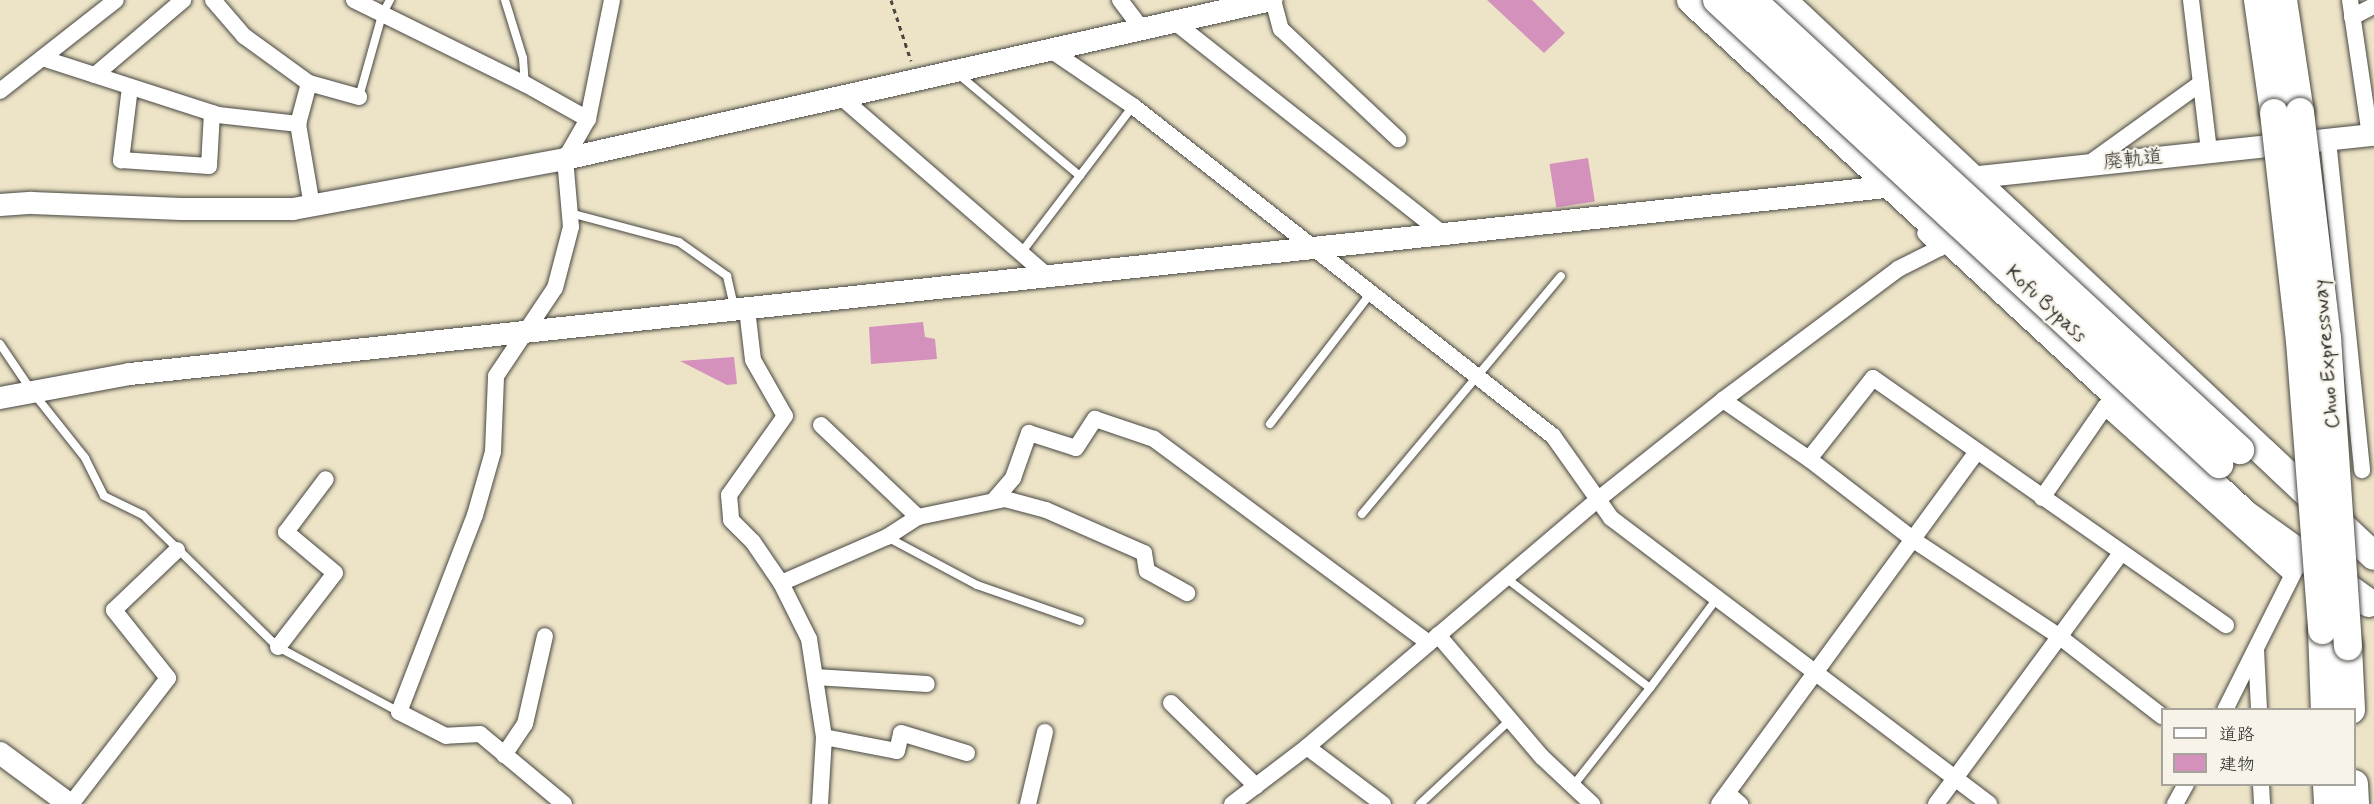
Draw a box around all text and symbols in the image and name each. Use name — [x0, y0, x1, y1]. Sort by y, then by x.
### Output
street label: 廃軌道 — [2102, 145, 2164, 175]
street label: Kofu Bypass — [2000, 260, 2092, 348]
street label: Chuo Expressway — [2308, 277, 2346, 431]
legend — [2161, 708, 2356, 786]
text: 道路 — [2219, 723, 2255, 747]
text: 建物 — [2219, 753, 2255, 777]

